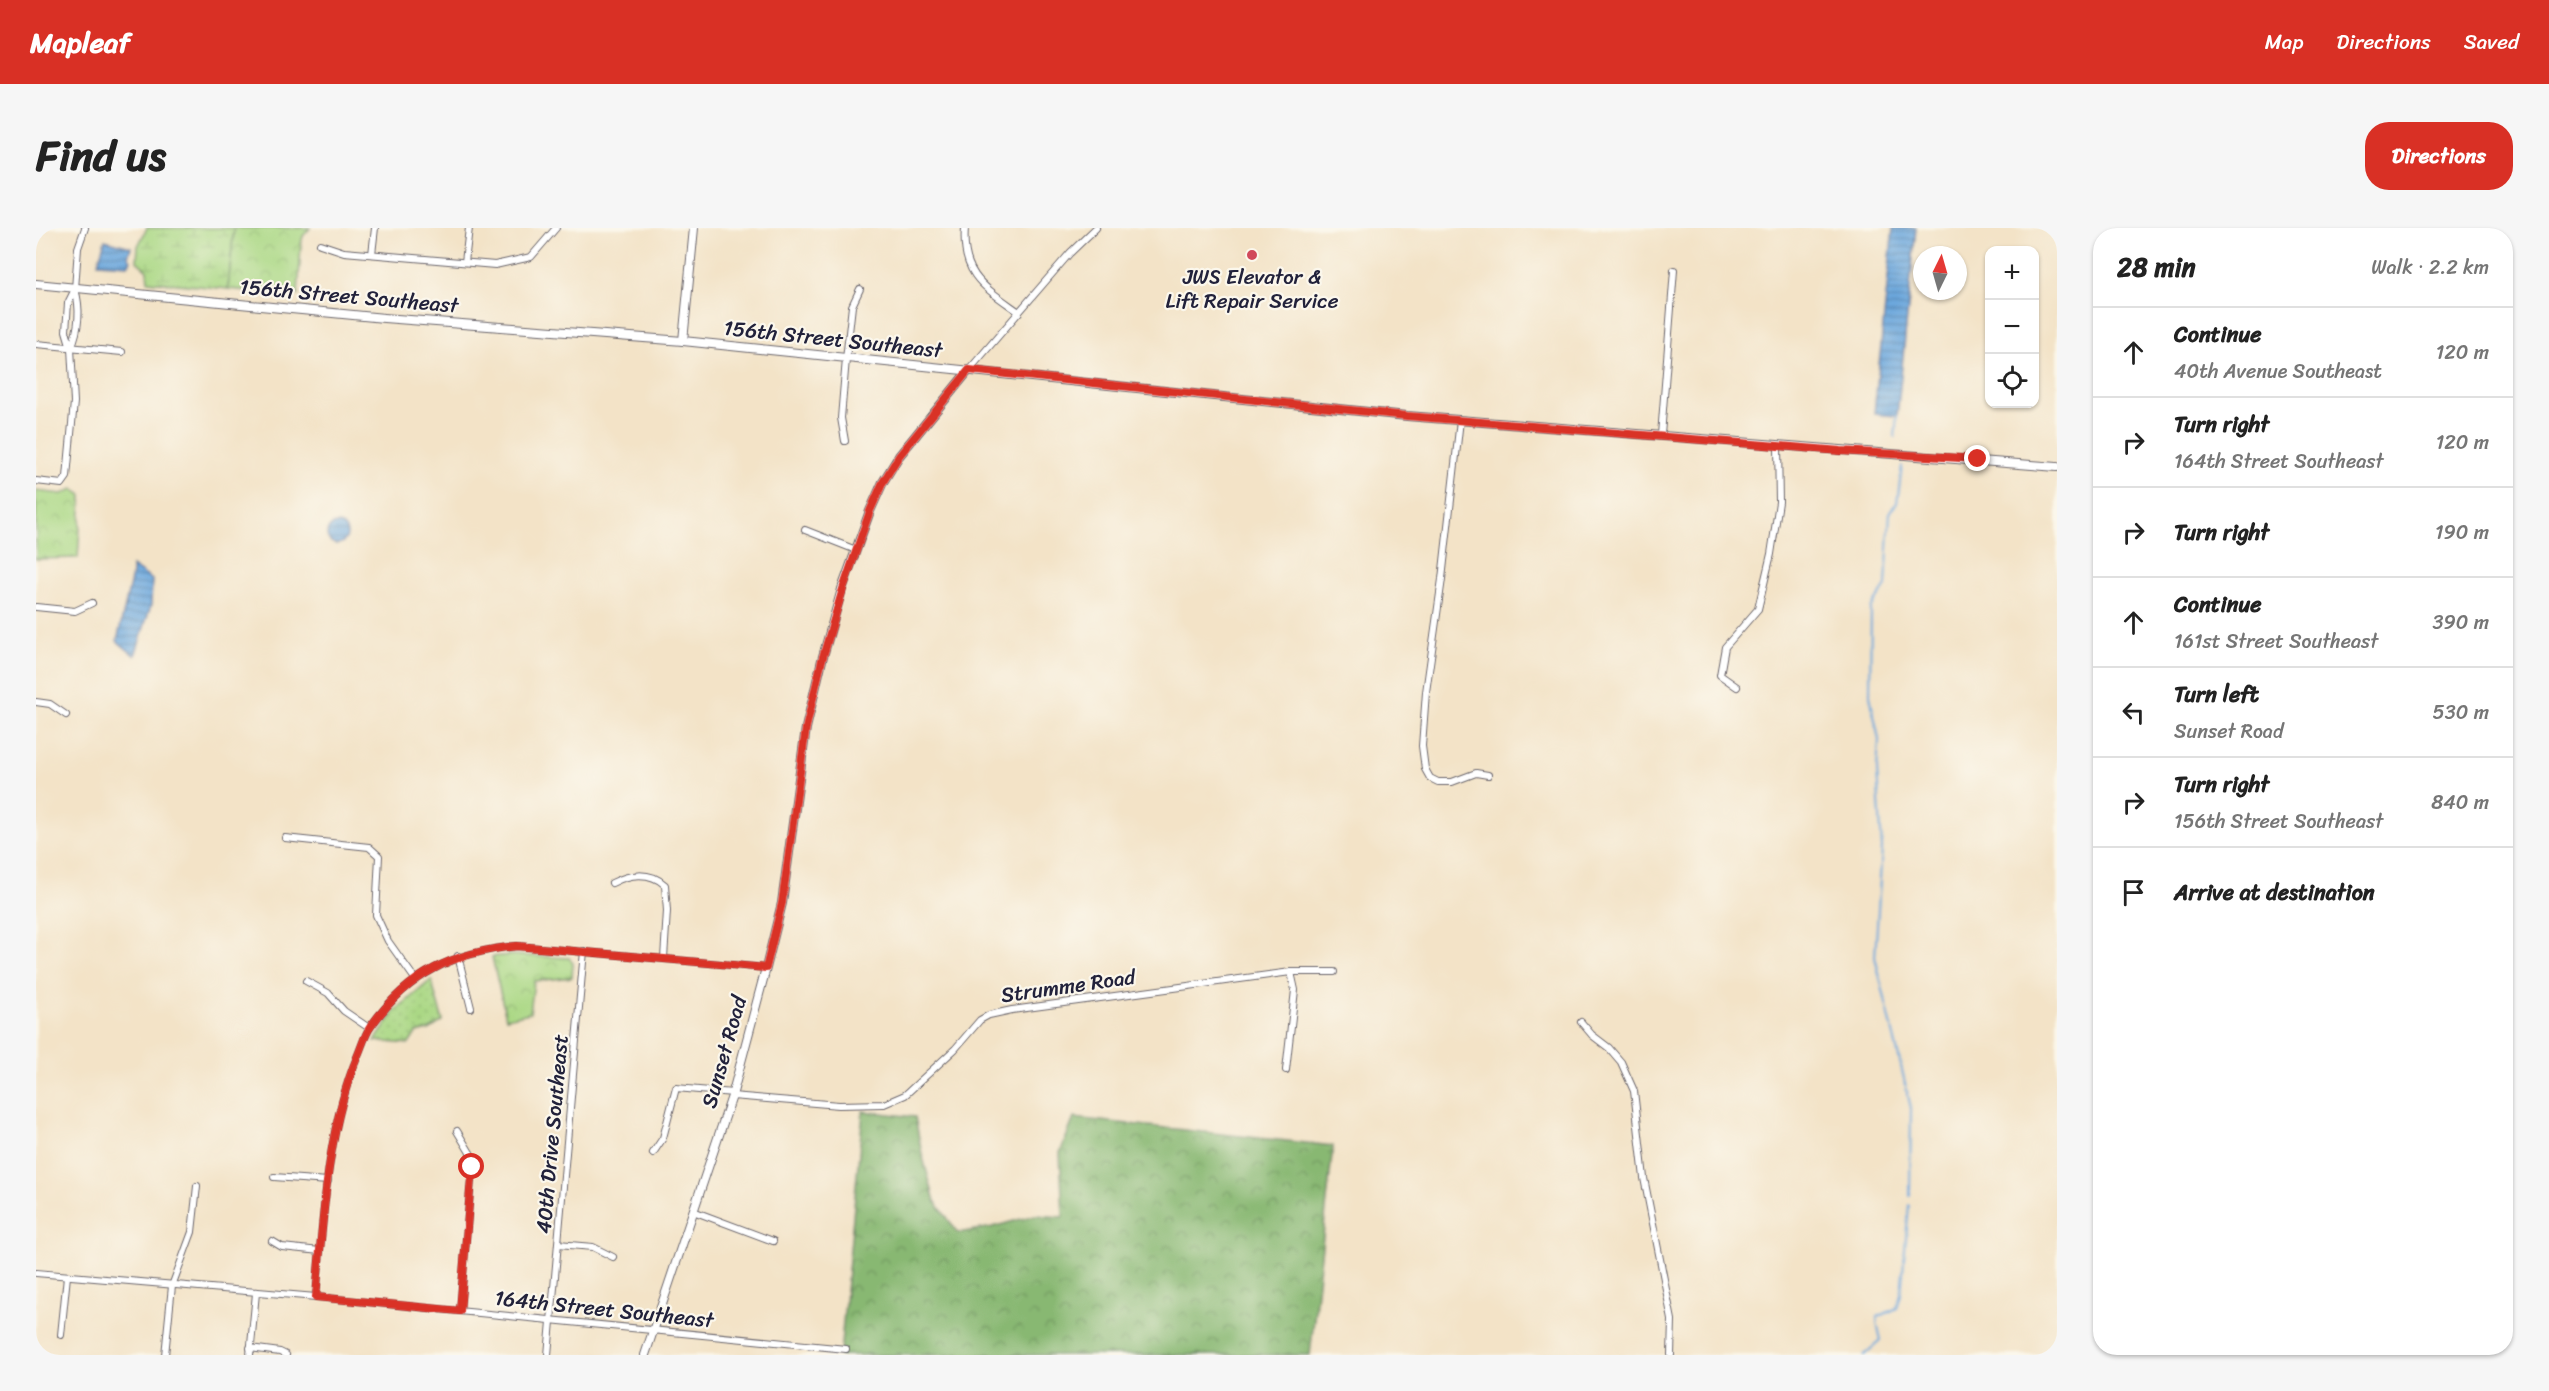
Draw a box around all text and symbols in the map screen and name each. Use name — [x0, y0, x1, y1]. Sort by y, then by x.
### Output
text: Mapleaf — [30, 18, 130, 67]
text: Map — [2265, 23, 2303, 61]
text: Directions — [2336, 23, 2431, 61]
text: Saved — [2464, 23, 2519, 61]
text: Find us — [36, 119, 166, 193]
button: Directions — [2365, 122, 2513, 190]
text: 28 min — [2117, 244, 2196, 290]
north arrow — [1913, 246, 1967, 300]
map controls — [1985, 246, 2039, 408]
button: + — [1985, 246, 2039, 300]
marker: JWS Elevator & Lift Repair Service — [1245, 248, 1259, 262]
text: Walk · 2.2 km — [2371, 250, 2489, 285]
place label: JWS Elevator & Lift Repair Service — [1165, 258, 1339, 320]
street label: 156th Street Southeast — [238, 267, 462, 325]
button: − — [1985, 300, 2039, 354]
street label: 156th Street Southeast — [722, 309, 946, 370]
text: Continue — [2174, 315, 2262, 354]
text: 120 m — [2436, 335, 2489, 370]
icon: ahead — [2117, 336, 2150, 369]
button: locate — [1985, 354, 2039, 408]
text: 40th Avenue Southeast — [2174, 354, 2382, 389]
text: Turn right — [2174, 405, 2269, 444]
text: 120 m — [2436, 425, 2489, 460]
icon: right — [2117, 426, 2150, 459]
text: 164th Street Southeast — [2174, 444, 2383, 479]
route end — [1964, 445, 1990, 471]
text: Turn right — [2174, 513, 2269, 552]
text: 190 m — [2435, 515, 2489, 550]
icon: right — [2117, 516, 2150, 549]
text: Continue — [2174, 585, 2262, 624]
text: 390 m — [2433, 605, 2489, 640]
icon: ahead — [2117, 606, 2150, 639]
text: 161st Street Southeast — [2174, 624, 2378, 659]
text: Turn left — [2174, 675, 2259, 714]
text: 530 m — [2433, 695, 2489, 730]
icon: left — [2117, 696, 2150, 729]
text: Sunset Road — [2174, 714, 2283, 749]
text: Turn right — [2174, 765, 2269, 804]
text: 840 m — [2431, 785, 2489, 820]
icon: right — [2117, 786, 2150, 819]
text: 156th Street Southeast — [2174, 804, 2383, 839]
text: Arrive at destination — [2174, 873, 2375, 912]
icon: arrive — [2117, 876, 2150, 909]
street label: Strumme Road — [998, 957, 1140, 1014]
street label: Sunset Road — [690, 990, 759, 1112]
street label: 40th Drive Southeast — [524, 1033, 580, 1235]
route start — [458, 1153, 484, 1179]
street label: 164th Street Southeast — [493, 1279, 717, 1340]

